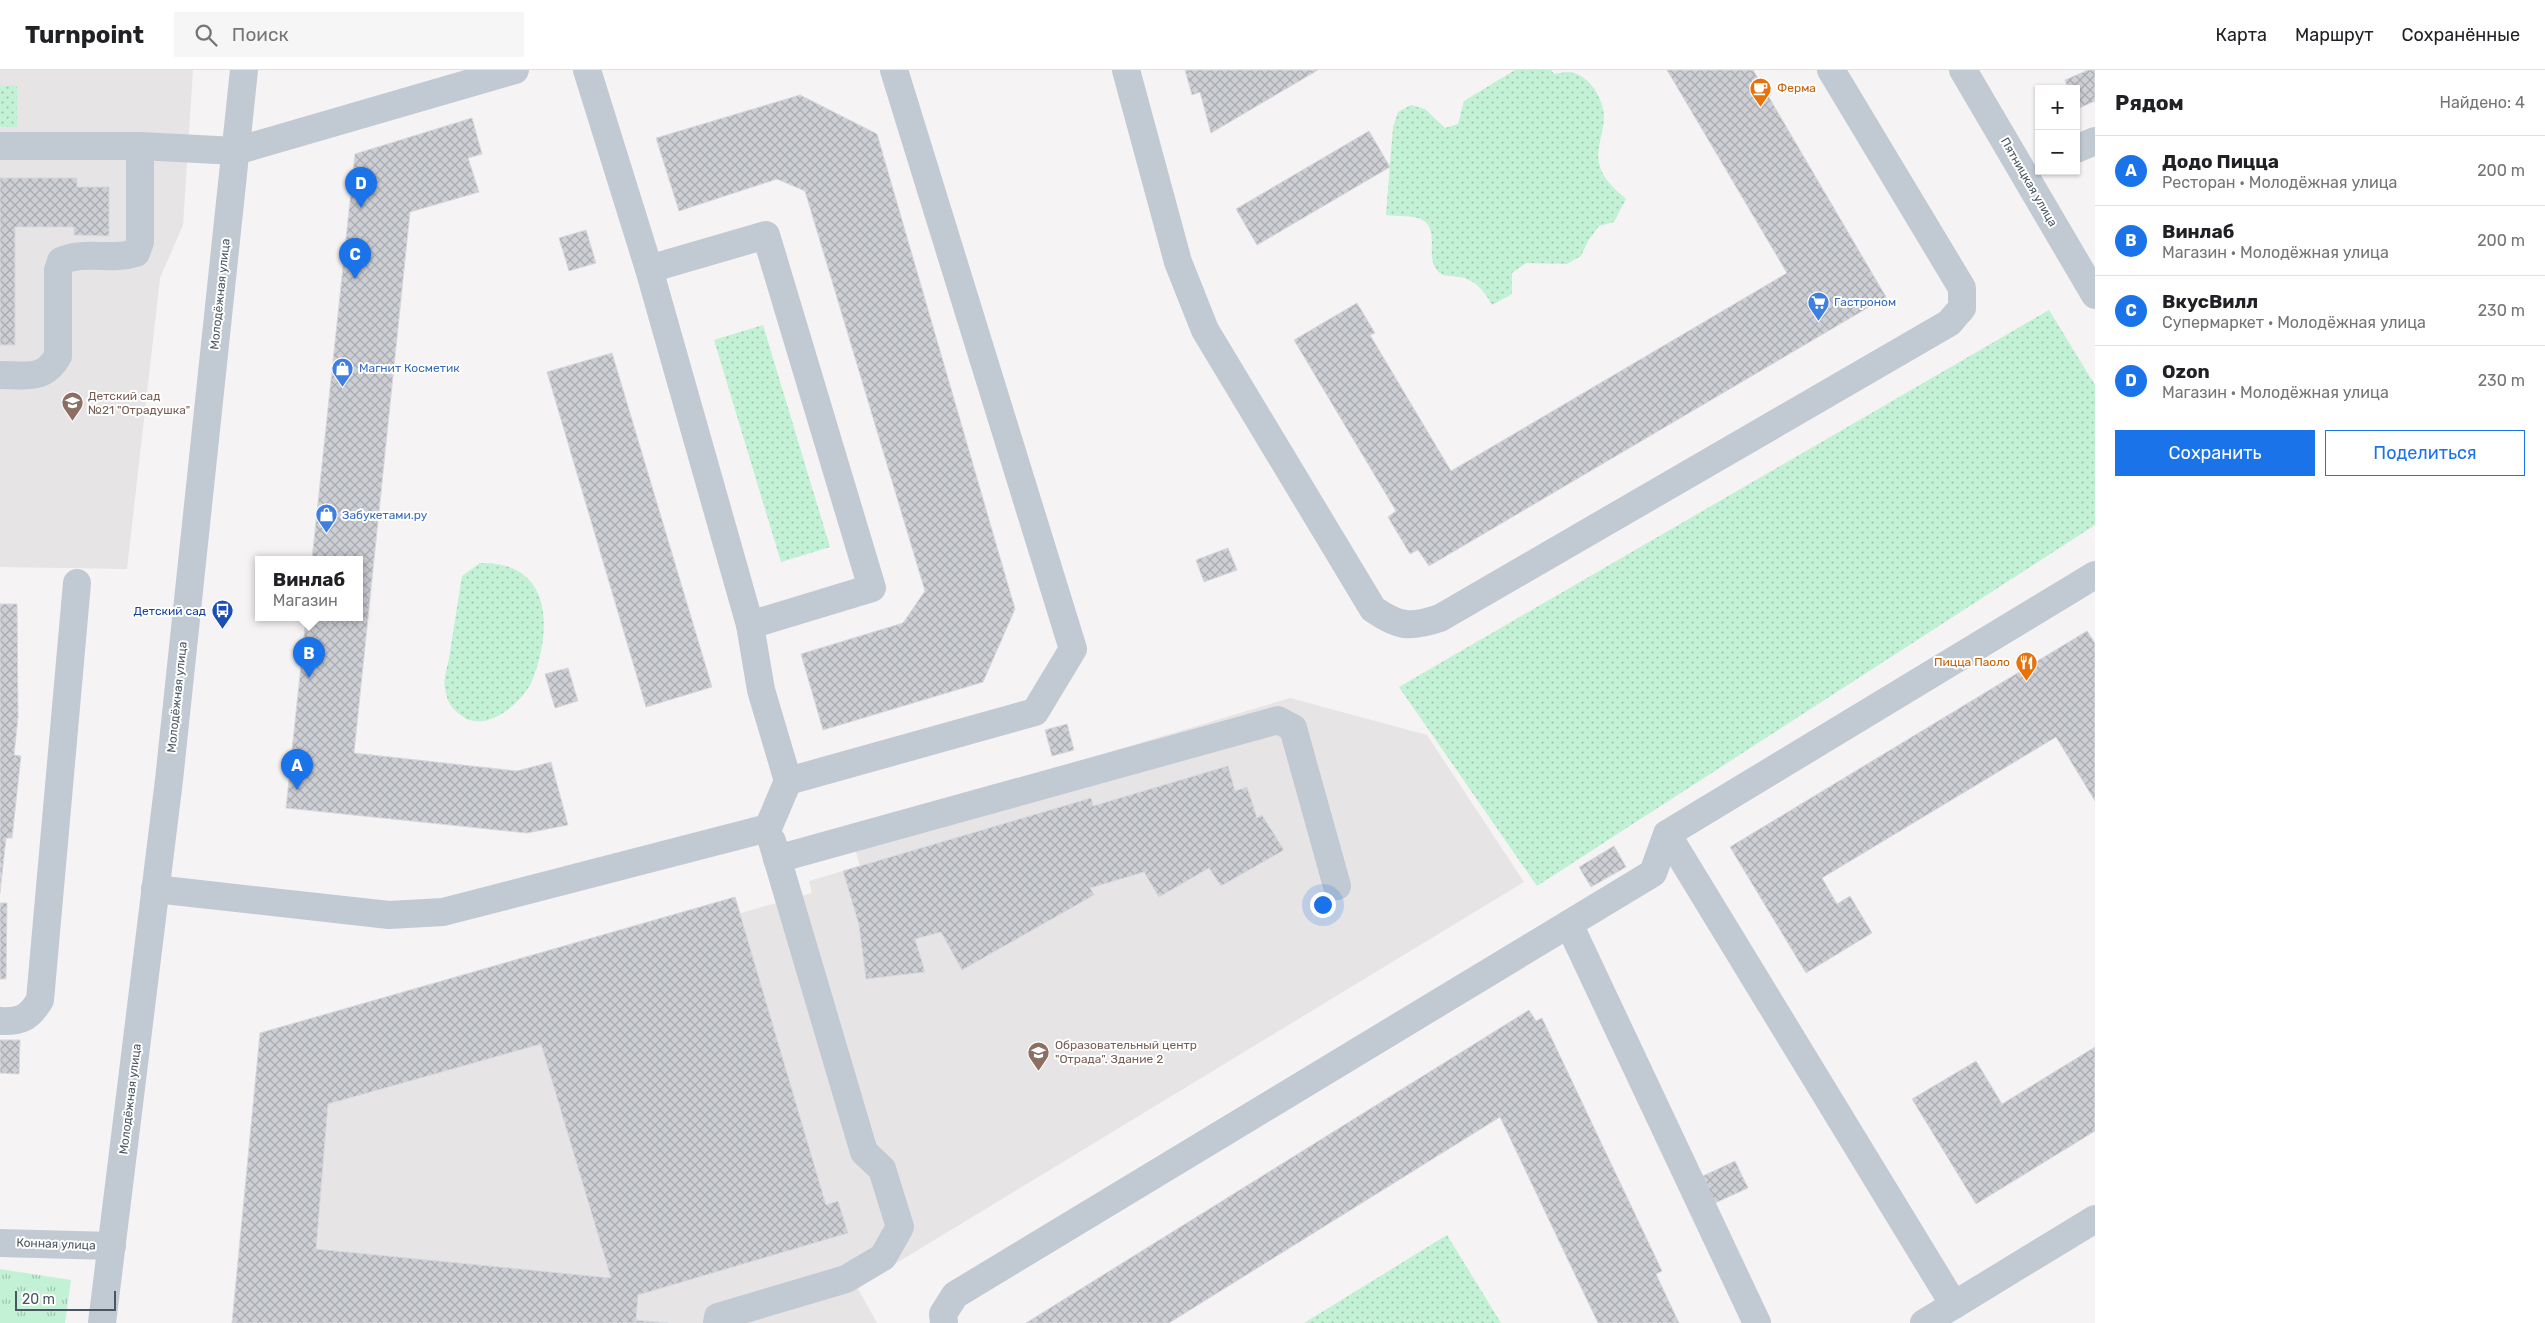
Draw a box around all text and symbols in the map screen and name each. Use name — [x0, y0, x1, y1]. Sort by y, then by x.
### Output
search box — [174, 12, 524, 57]
text: Turnpoint — [25, 21, 144, 49]
icon: search — [192, 21, 220, 49]
text: Поиск — [232, 23, 289, 46]
text: Карта — [2216, 24, 2267, 46]
text: Маршрут — [2295, 24, 2374, 46]
text: Сохранённые — [2402, 24, 2520, 46]
cafe icon: Ферма — [1749, 76, 1773, 107]
place label: Ферма — [1777, 81, 1816, 95]
map controls — [2035, 85, 2080, 175]
button: + — [2035, 85, 2080, 130]
text: Рядом — [2115, 90, 2184, 115]
text: Найдено: 4 — [2440, 93, 2525, 112]
button: − — [2035, 130, 2080, 175]
street label: Пятницкая улица — [1998, 135, 2060, 229]
text: Додо Пицца — [2162, 150, 2279, 173]
text: A — [2125, 161, 2137, 180]
text: 200 m — [2477, 161, 2525, 180]
pin: D — [345, 167, 377, 208]
text: Ресторан · Молодёжная улица — [2162, 173, 2397, 192]
text: Винлаб — [2162, 220, 2234, 243]
text: B — [2125, 231, 2137, 250]
text: 200 m — [2477, 231, 2525, 250]
street label: Молодёжная улица — [207, 238, 233, 350]
pin: C — [339, 238, 371, 279]
text: Магазин · Молодёжная улица — [2162, 243, 2389, 262]
supermarket icon: Гастроном — [1806, 290, 1830, 321]
text: ВкусВилл — [2162, 290, 2258, 313]
place label: Гастроном — [1834, 295, 1896, 309]
text: C — [2125, 301, 2137, 320]
text: 230 m — [2478, 301, 2525, 320]
text: Супермаркет · Молодёжная улица — [2162, 313, 2426, 332]
shop icon: Магнит Косметик — [331, 356, 355, 387]
text: Ozon — [2162, 360, 2210, 383]
place label: Магнит Косметик — [359, 361, 460, 375]
text: D — [2125, 371, 2137, 390]
text: 230 m — [2478, 371, 2525, 390]
text: Магазин · Молодёжная улица — [2162, 383, 2389, 402]
place label: Детский сад №21 "Отрадушка" — [88, 389, 190, 417]
school or university icon: Детский сад №21 "Отрадушка" — [60, 391, 84, 422]
button: Сохранить — [2115, 430, 2315, 476]
button: Поделиться — [2325, 430, 2525, 476]
shop icon: Забукетами.ру — [314, 503, 338, 534]
place label: Забукетами.ру — [342, 508, 428, 522]
popup — [255, 556, 363, 621]
text: Винлаб — [273, 568, 345, 591]
text: Магазин — [273, 591, 338, 610]
bus stop icon: Детский сад — [210, 599, 234, 630]
place label: Детский сад — [134, 604, 206, 618]
pin: B — [293, 637, 325, 678]
street label: Молодёжная улица — [164, 641, 190, 753]
restaurant icon: Пицца Паоло — [2014, 650, 2038, 681]
place label: Пицца Паоло — [1934, 655, 2010, 669]
pin: A — [281, 749, 313, 790]
your location — [1310, 892, 1336, 918]
place label: Образовательный центр "Отрада". Здание 2 — [1055, 1038, 1197, 1066]
school or university icon: Образовательный центр "Отрада". Здание 2 — [1027, 1040, 1051, 1071]
street label: Молодёжная улица — [116, 1043, 144, 1155]
street label: Конная улица — [16, 1236, 96, 1252]
scale bar — [15, 1288, 116, 1311]
text: 20 m — [22, 1291, 55, 1308]

